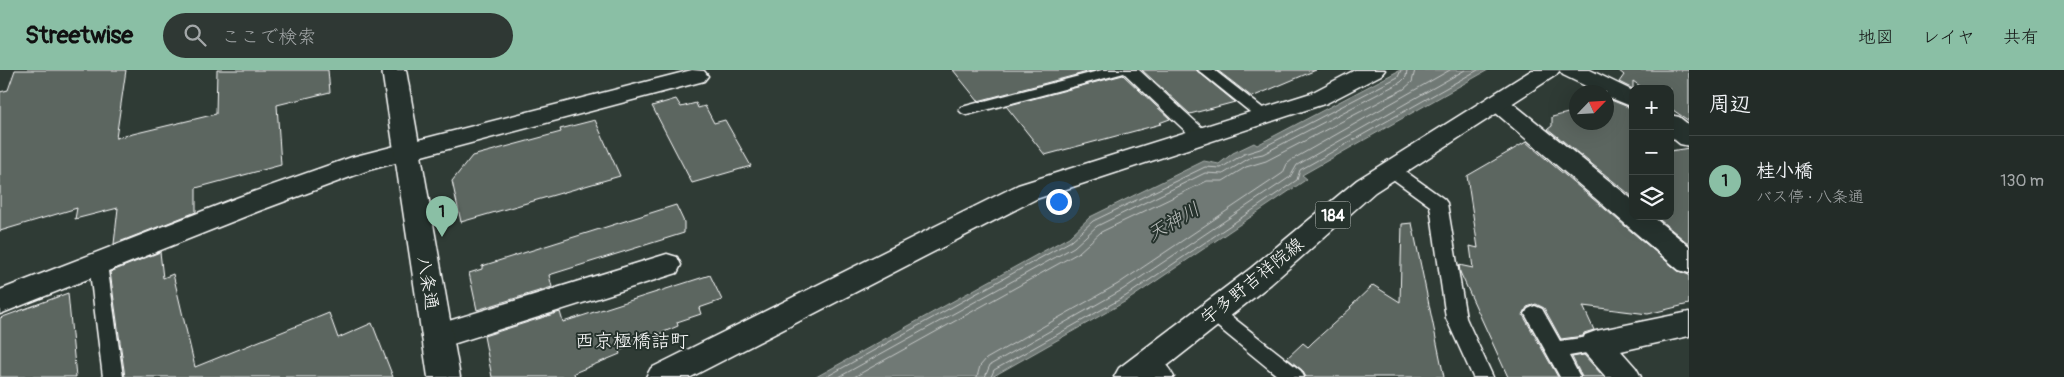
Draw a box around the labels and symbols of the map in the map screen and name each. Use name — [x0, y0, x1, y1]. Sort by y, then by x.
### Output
north arrow — [1569, 85, 1614, 130]
your location — [1046, 189, 1072, 215]
pin: 1 — [426, 196, 458, 237]
water label: 天神川 — [1143, 197, 1204, 247]
road number: 184 — [1316, 202, 1350, 228]
street label: 宇多野吉祥院線 — [1196, 233, 1309, 330]
street label: 八条通 — [412, 255, 443, 312]
district label: 西京極橋詰町 — [575, 329, 689, 353]

